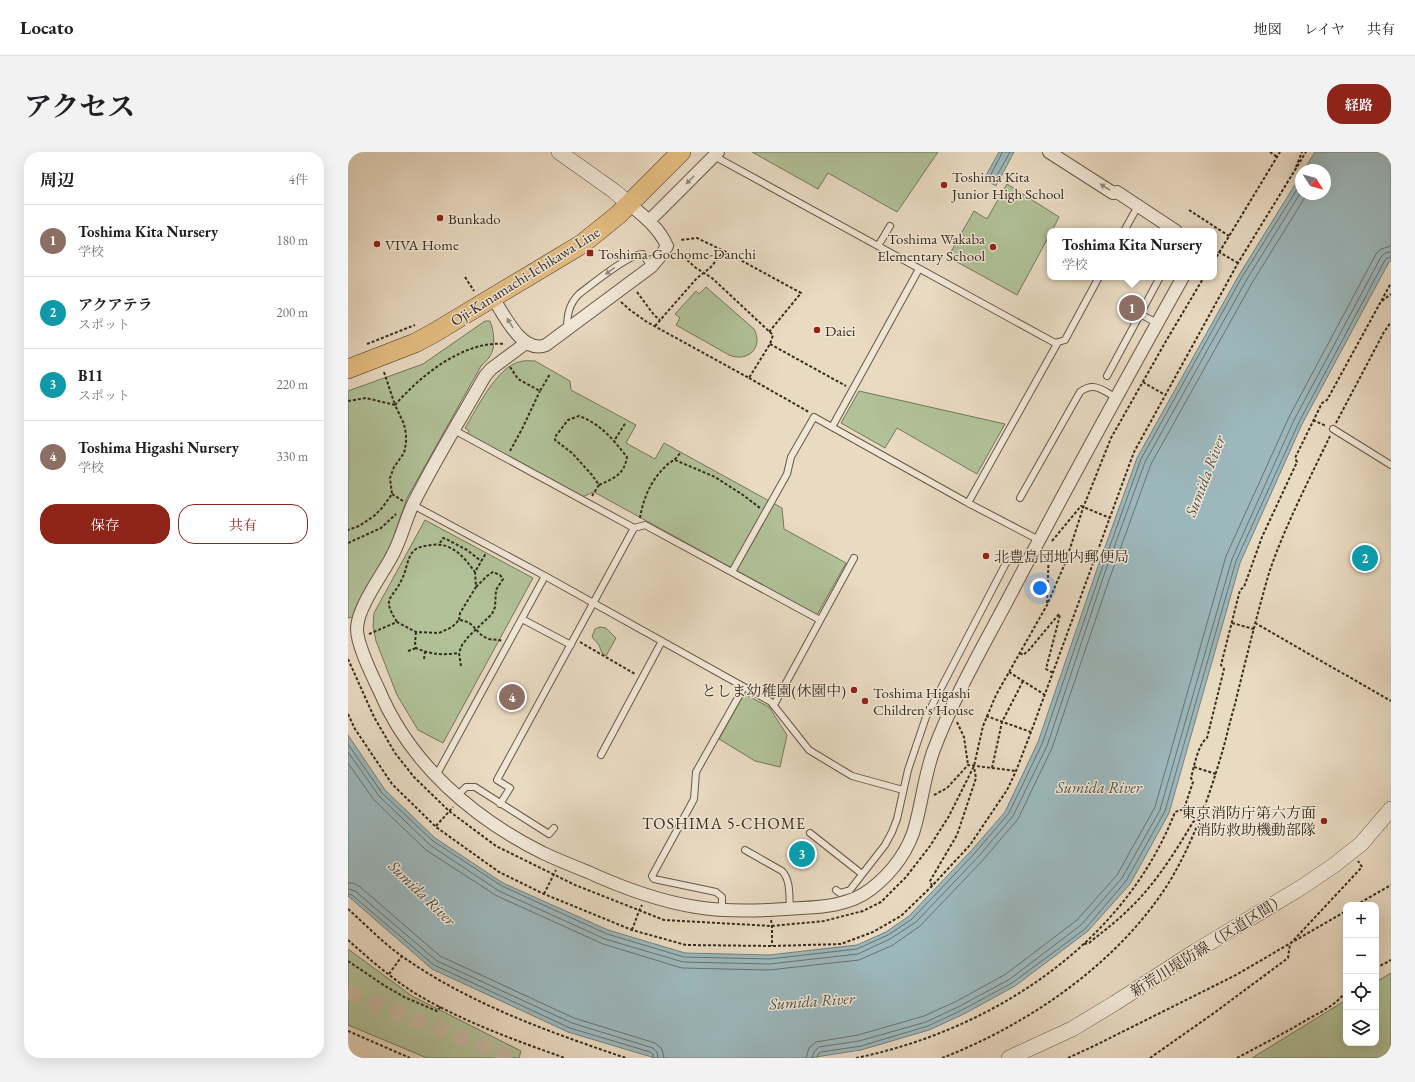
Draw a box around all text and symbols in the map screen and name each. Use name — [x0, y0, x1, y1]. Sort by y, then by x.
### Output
text: Locato — [20, 15, 74, 40]
text: 地図 — [1254, 20, 1282, 38]
text: レイヤ — [1304, 20, 1345, 38]
text: 共有 — [1367, 20, 1395, 38]
button: 経路 — [1327, 84, 1391, 124]
text: アクセス — [24, 88, 135, 124]
north arrow — [1295, 164, 1331, 200]
place label: Toshima Kita Junior High School — [950, 167, 1065, 203]
text: 周辺 — [40, 169, 74, 191]
text: 4件 — [289, 171, 308, 188]
one-way arrow — [686, 175, 695, 185]
marker: Toshima Kita Junior High School — [939, 180, 949, 190]
one-way arrow — [1099, 184, 1110, 191]
place label: Bunkado — [448, 209, 501, 228]
marker: Bunkado — [435, 213, 445, 223]
text: Toshima Kita Nursery — [78, 222, 218, 241]
street label: Oji-Kanamachi-Ichikawa Line — [447, 222, 603, 330]
popup — [1047, 228, 1217, 280]
place label: Toshima Wakaba Elementary School — [877, 229, 985, 265]
text: 1 — [50, 232, 56, 249]
text: 180 m — [277, 232, 308, 249]
place label: VIVA Home — [385, 235, 459, 254]
text: Toshima Kita Nursery — [1062, 235, 1202, 254]
marker: VIVA Home — [372, 239, 382, 249]
marker: Toshima Wakaba Elementary School — [988, 242, 998, 252]
text: 学校 — [78, 243, 104, 260]
place label: Toshima-Gochome-Danchi — [598, 244, 756, 263]
marker: Toshima-Gochome-Danchi — [585, 248, 595, 258]
text: 学校 — [1062, 256, 1088, 273]
one-way arrow — [605, 267, 616, 275]
pin: 1 — [1119, 293, 1145, 323]
text: アクアテラ — [78, 295, 153, 314]
text: 2 — [50, 304, 56, 321]
text: 200 m — [277, 304, 308, 321]
text: スポット — [78, 316, 130, 333]
one-way arrow — [506, 317, 513, 329]
place label: Daiei — [825, 321, 856, 340]
marker: Daiei — [812, 325, 822, 335]
text: B11 — [78, 366, 103, 385]
text: 3 — [50, 376, 56, 393]
text: 220 m — [277, 376, 308, 393]
text: スポット — [78, 387, 130, 404]
water label: Sumida River — [1180, 431, 1230, 521]
text: Toshima Higashi Nursery — [78, 438, 239, 457]
text: 4 — [50, 448, 56, 465]
text: 330 m — [277, 448, 308, 465]
text: 学校 — [78, 459, 104, 476]
button: 保存 — [40, 504, 170, 544]
button: 共有 — [178, 504, 308, 544]
pin: 2 — [1352, 543, 1378, 573]
place label: 北豊島団地内郵便局 — [994, 547, 1129, 566]
marker: 北豊島団地内郵便局 — [981, 551, 991, 561]
your location — [1030, 578, 1050, 598]
place label: としま幼稚園(休園中) — [702, 681, 846, 700]
pin: 4 — [499, 682, 525, 712]
place label: Toshima Higashi Children's House — [873, 683, 974, 719]
marker: としま幼稚園(休園中) — [849, 685, 859, 695]
marker: Toshima Higashi Children's House — [860, 696, 870, 706]
water label: Sumida River — [1055, 777, 1143, 798]
place label: 東京消防庁第六方面 消防救助機動部隊 — [1181, 803, 1316, 839]
district label: TOSHIMA 5-CHOME — [642, 813, 806, 834]
marker: 東京消防庁第六方面 消防救助機動部隊 — [1319, 816, 1329, 826]
pin: 3 — [789, 839, 815, 869]
water label: Sumida River — [383, 855, 461, 931]
street label: 新荒川堤防線（区道区間） — [1127, 889, 1289, 1001]
map controls — [1343, 902, 1379, 1046]
button: + — [1343, 902, 1379, 938]
button: − — [1343, 938, 1379, 974]
button: locate — [1343, 974, 1379, 1010]
water label: Sumida River — [768, 987, 856, 1015]
button: layers — [1343, 1010, 1379, 1046]

